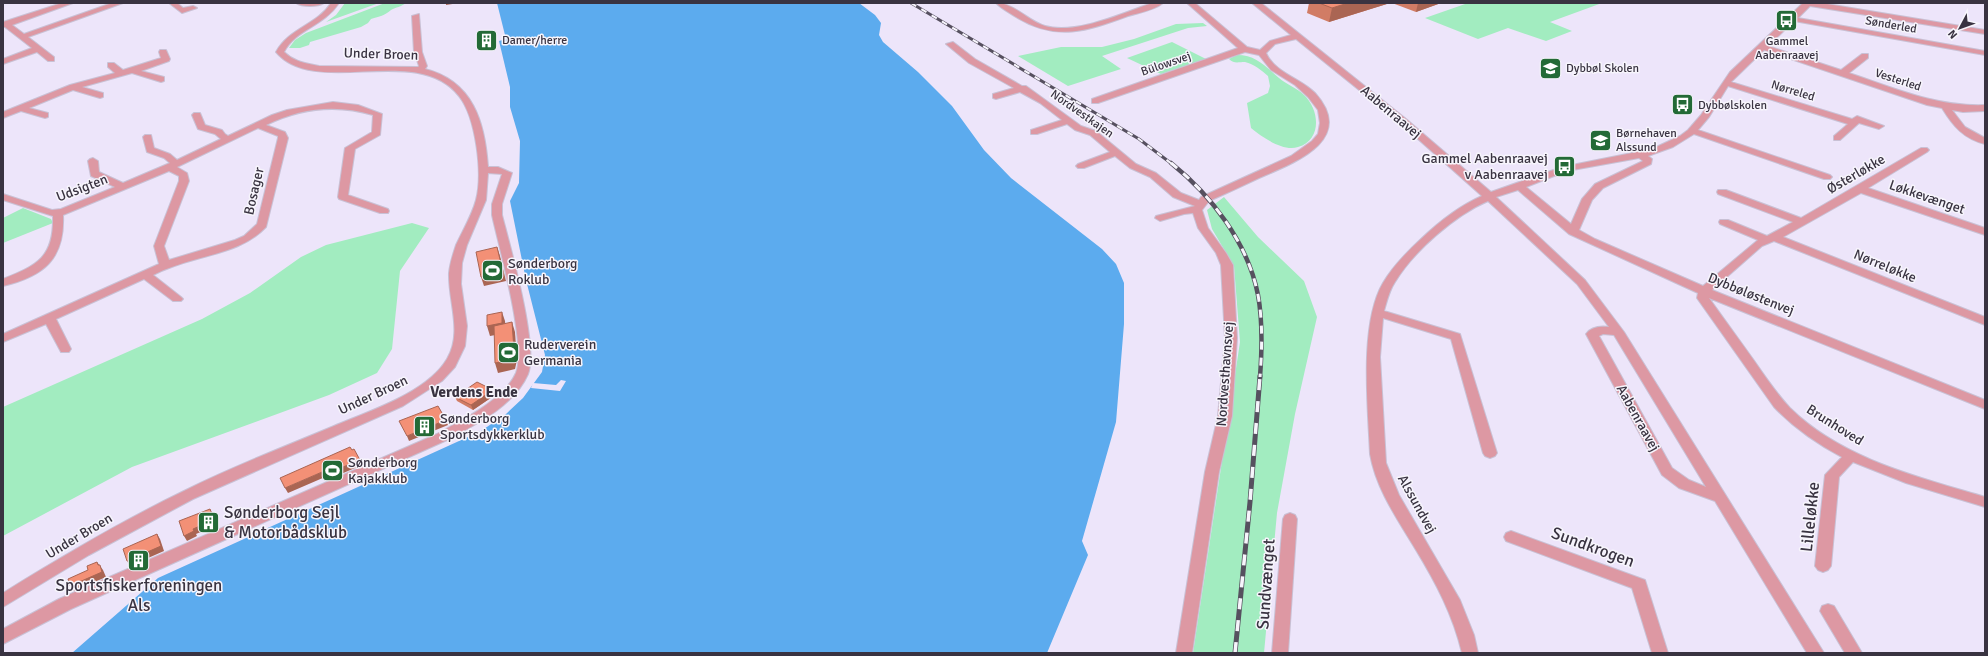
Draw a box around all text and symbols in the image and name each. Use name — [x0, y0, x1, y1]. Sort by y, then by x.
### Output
bus stop icon: Gammel Aabenraavej — [1774, 7, 1800, 33]
north arrow — [1940, 8, 1980, 48]
street label: Sønderled — [1864, 13, 1918, 37]
building icon: Damer/herre — [473, 27, 499, 53]
text: N — [1945, 27, 1960, 41]
place label: Damer/herre — [502, 33, 567, 48]
place label: Gammel Aabenraavej — [1755, 34, 1819, 63]
street label: Under Broen — [343, 44, 419, 64]
street label: Bülowsvej — [1139, 48, 1193, 80]
school or university icon: Dybbøl Skolen — [1538, 55, 1564, 81]
place label: Dybbøl Skolen — [1566, 61, 1639, 76]
street label: Vesterled — [1873, 65, 1923, 95]
street label: Nørreled — [1769, 77, 1817, 105]
street label: Aabenraavej — [1357, 82, 1425, 142]
street label: Nordvestkajen — [1047, 87, 1117, 141]
bus stop icon: Dybbølskolen — [1669, 92, 1695, 118]
place label: Dybbølskolen — [1698, 98, 1767, 113]
place label: Børnehaven Alssund — [1616, 126, 1677, 155]
school or university icon: Børnehaven Alssund — [1587, 127, 1613, 153]
place label: Gammel Aabenraavej v Aabenraavej — [1422, 150, 1548, 183]
street label: Østerløkke — [1824, 151, 1888, 197]
bus stop icon: Gammel Aabenraavej v Aabenraavej — [1551, 153, 1577, 179]
street label: Bosager — [240, 165, 268, 217]
street label: Udsigten — [54, 170, 110, 206]
street label: Løkkevænget — [1887, 176, 1967, 218]
street label: Nørreløkke — [1851, 246, 1919, 286]
place label: Sønderborg Roklub — [508, 255, 577, 288]
sports icon: Sønderborg Roklub — [480, 258, 506, 284]
street label: Dybbøløstenvej — [1705, 269, 1797, 319]
street label: Nordvesthavnsvej — [1213, 321, 1237, 427]
place label: Ruderverein Germania — [524, 336, 596, 369]
sports icon: Ruderverein Germania — [495, 339, 521, 365]
street label: Under Broen — [336, 372, 410, 418]
street label: Aabenraavej — [1613, 382, 1663, 454]
district label: Verdens Ende — [430, 383, 518, 401]
street label: Brunhoved — [1803, 401, 1867, 449]
place label: Sønderborg Sportsdykkerklub — [440, 410, 545, 443]
building icon: Sønderborg Sportsdykkerklub — [412, 413, 438, 439]
place label: Sønderborg Kajakklub — [348, 454, 417, 487]
sports icon: Sønderborg Kajakklub — [319, 457, 345, 483]
street label: Alssundvej — [1394, 472, 1440, 536]
street label: Lilleløkke — [1796, 481, 1824, 553]
place label: Sønderborg Sejl & Motorbådsklub — [224, 502, 347, 543]
street label: Under Broen — [43, 509, 115, 563]
building icon: Sønderborg Sejl & Motorbådsklub — [195, 509, 221, 535]
street label: Sundkrogen — [1548, 522, 1638, 572]
street label: Sundvænget — [1252, 538, 1280, 630]
building icon: Sportsfiskerforeningen Als — [126, 548, 152, 574]
place label: Sportsfiskerforeningen Als — [56, 575, 222, 616]

